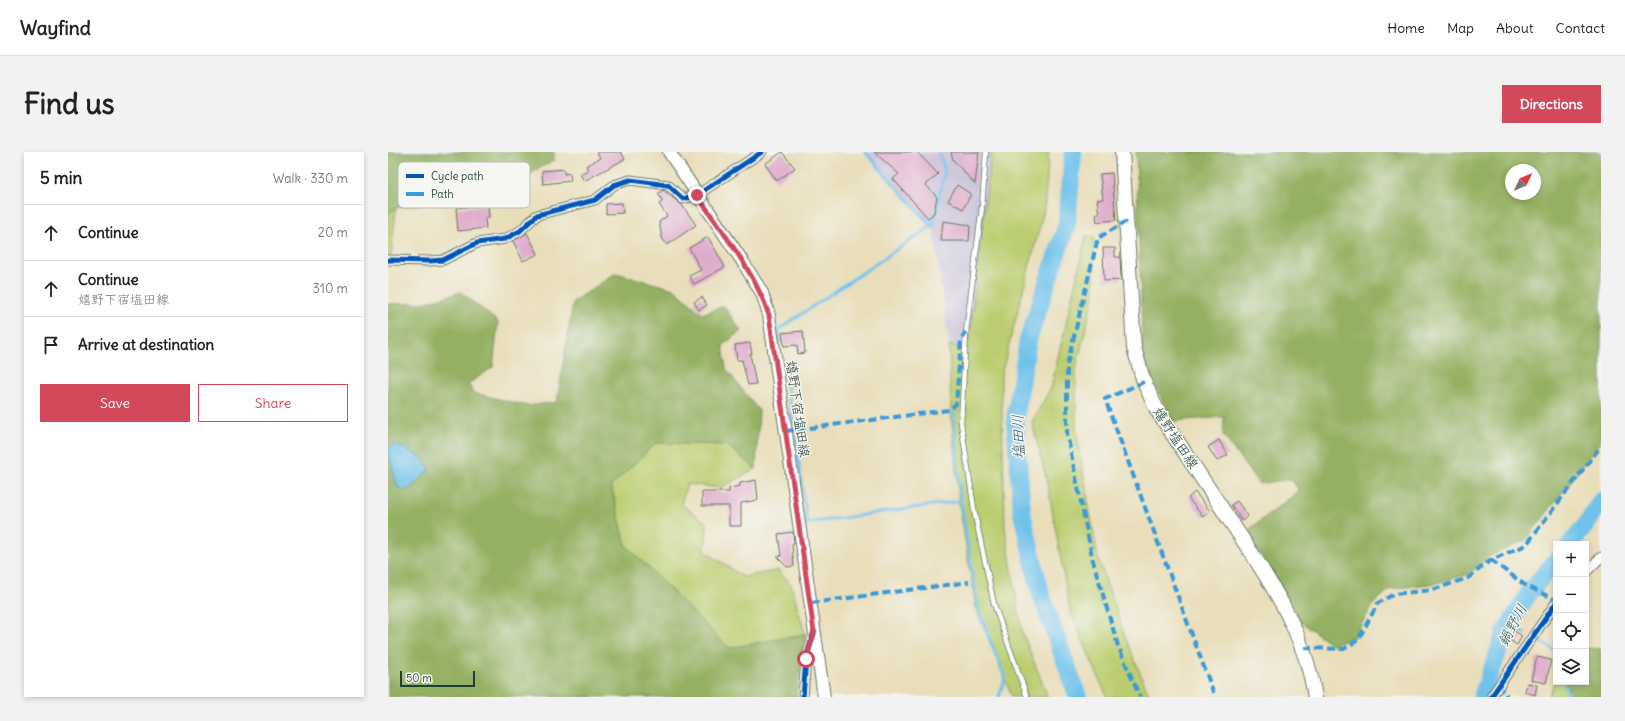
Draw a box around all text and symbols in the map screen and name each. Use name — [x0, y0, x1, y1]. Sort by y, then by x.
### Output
text: Wayfind — [20, 16, 91, 40]
text: Home — [1387, 19, 1425, 37]
text: Map — [1447, 19, 1474, 37]
text: About — [1496, 19, 1534, 37]
text: Contact — [1556, 19, 1605, 37]
button: Directions — [1502, 85, 1601, 123]
text: Find us — [24, 86, 115, 122]
legend — [398, 162, 530, 208]
north arrow — [1505, 164, 1541, 200]
text: 5 min — [40, 167, 82, 189]
text: Cycle path — [431, 169, 484, 183]
text: Walk · 330 m — [273, 170, 348, 187]
route end — [688, 186, 706, 204]
text: Path — [431, 187, 454, 201]
icon: ahead — [40, 222, 62, 244]
text: Continue — [78, 223, 139, 242]
text: 20 m — [318, 224, 348, 241]
text: Continue — [78, 270, 139, 289]
icon: ahead — [40, 278, 62, 300]
text: 310 m — [313, 280, 348, 297]
text: 嬉野下宿塩田線 — [78, 291, 169, 308]
icon: arrive — [40, 334, 62, 356]
text: Arrive at destination — [78, 335, 214, 354]
street label: 嬉野下宿塩田線 — [782, 359, 814, 459]
button: Save — [40, 384, 190, 422]
button: Share — [198, 384, 348, 422]
street label: 嬉野塩田線 — [1149, 404, 1203, 472]
water label: 塩田川 — [1008, 414, 1028, 460]
map controls — [1553, 541, 1589, 685]
button: + — [1553, 541, 1589, 577]
button: − — [1553, 577, 1589, 613]
water label: 鍋野川 — [1493, 601, 1531, 649]
button: locate — [1553, 613, 1589, 649]
button: layers — [1553, 649, 1589, 685]
route start — [797, 650, 815, 668]
scale bar — [400, 669, 475, 688]
text: 50 m — [406, 671, 432, 685]

